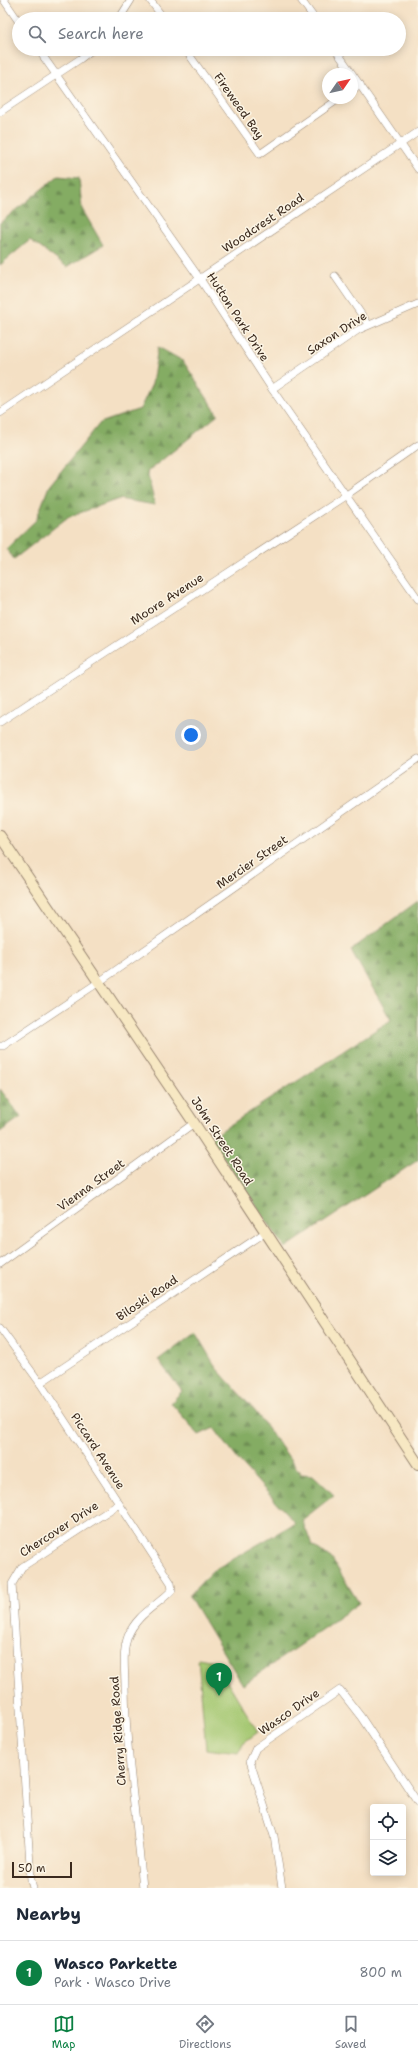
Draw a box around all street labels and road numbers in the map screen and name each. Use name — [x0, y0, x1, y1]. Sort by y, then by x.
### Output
street label: Fireweed Bay — [210, 70, 268, 143]
street label: Woodcrest Road — [219, 189, 307, 256]
street label: Hutton Park Drive — [203, 269, 273, 365]
street label: Saxon Drive — [304, 308, 370, 358]
street label: Moore Avenue — [127, 569, 207, 629]
street label: Mercier Street — [213, 831, 291, 893]
street label: John Street Road — [187, 1094, 257, 1189]
street label: Vienna Street — [54, 1155, 128, 1215]
street label: Biloski Road — [113, 1271, 181, 1324]
street label: Piccard Avenue — [67, 1410, 129, 1493]
street label: Chercover Drive — [16, 1497, 102, 1560]
street label: Cherry Ridge Road — [106, 1675, 130, 1786]
street label: Wasco Drive — [255, 1685, 323, 1739]

